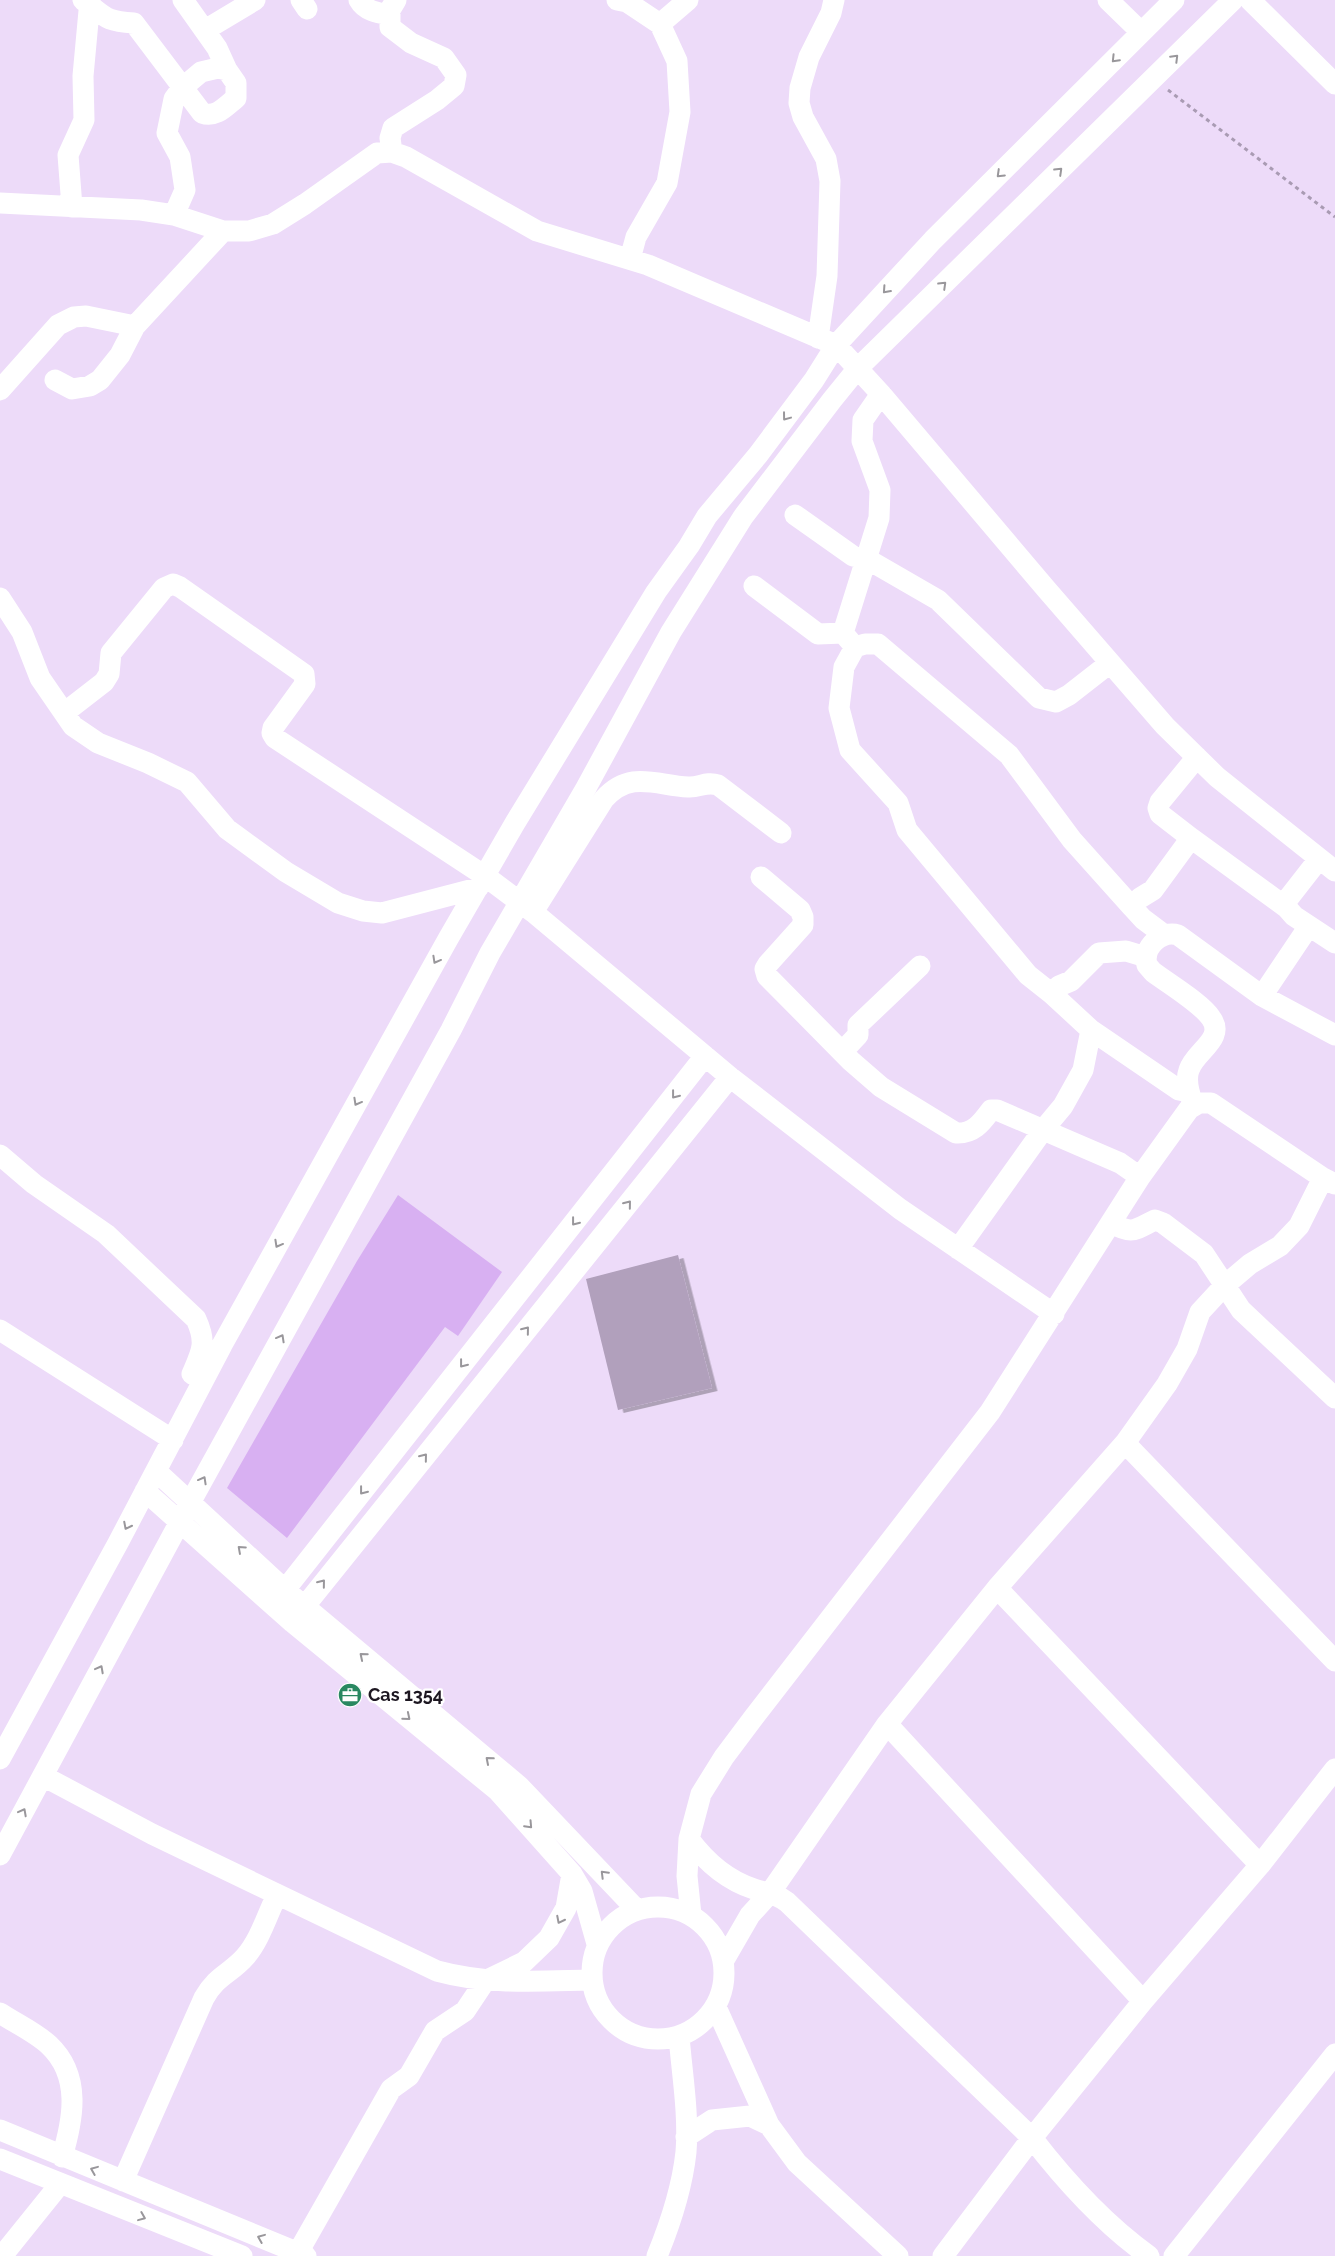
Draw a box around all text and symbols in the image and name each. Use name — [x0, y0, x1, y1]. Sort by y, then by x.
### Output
one-way arrow — [1112, 53, 1121, 62]
one-way arrow — [1169, 55, 1178, 64]
one-way arrow — [997, 168, 1006, 177]
one-way arrow — [1053, 168, 1062, 177]
one-way arrow — [937, 282, 946, 291]
one-way arrow — [883, 284, 892, 293]
one-way arrow — [783, 411, 792, 421]
one-way arrow — [433, 955, 443, 964]
one-way arrow — [673, 1089, 681, 1098]
one-way arrow — [353, 1097, 363, 1106]
one-way arrow — [622, 1201, 630, 1210]
one-way arrow — [572, 1216, 580, 1225]
one-way arrow — [274, 1238, 284, 1247]
one-way arrow — [520, 1327, 528, 1336]
one-way arrow — [275, 1334, 285, 1343]
one-way arrow — [461, 1358, 469, 1367]
one-way arrow — [418, 1454, 426, 1463]
one-way arrow — [197, 1476, 207, 1485]
one-way arrow — [360, 1485, 368, 1494]
one-way arrow — [123, 1521, 133, 1530]
one-way arrow — [237, 1546, 246, 1555]
one-way arrow — [317, 1580, 326, 1589]
one-way arrow — [360, 1653, 369, 1662]
one-way arrow — [94, 1665, 104, 1674]
office icon: Cas 1354 — [337, 1682, 363, 1708]
place label: Cas 1354 — [368, 1684, 443, 1705]
one-way arrow — [402, 1711, 411, 1720]
one-way arrow — [485, 1756, 494, 1765]
one-way arrow — [17, 1808, 27, 1817]
one-way arrow — [523, 1819, 532, 1828]
one-way arrow — [600, 1871, 609, 1880]
one-way arrow — [556, 1915, 566, 1924]
one-way arrow — [90, 2166, 99, 2176]
one-way arrow — [138, 2211, 146, 2221]
one-way arrow — [257, 2233, 266, 2244]

